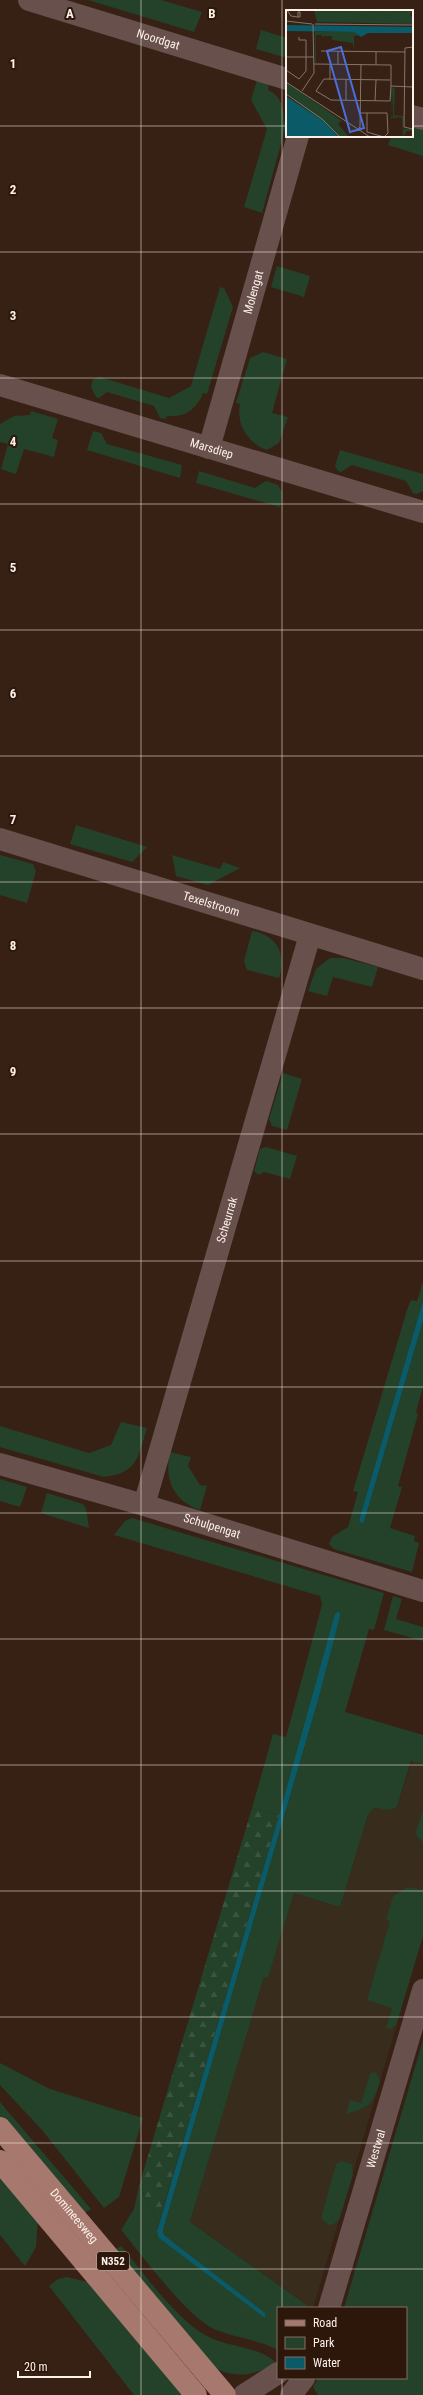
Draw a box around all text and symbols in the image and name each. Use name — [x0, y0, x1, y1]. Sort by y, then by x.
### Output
text: A — [66, 6, 74, 21]
text: B — [208, 6, 216, 21]
inset map — [286, 10, 413, 137]
street label: Noordgat — [135, 26, 182, 53]
text: 1 — [10, 56, 16, 71]
text: 2 — [10, 182, 17, 197]
street label: Molengat — [241, 268, 266, 316]
text: 3 — [10, 308, 16, 323]
text: 4 — [10, 434, 17, 449]
street label: Marsdiep — [188, 435, 235, 462]
text: 5 — [10, 560, 17, 575]
text: 6 — [10, 686, 17, 701]
text: 7 — [10, 812, 17, 827]
street label: Texelstroom — [181, 889, 241, 919]
text: 8 — [10, 938, 16, 953]
text: 9 — [10, 1064, 16, 1079]
street label: Scheurrak — [214, 1195, 241, 1244]
street label: Schulpengat — [182, 1511, 243, 1541]
street label: Westwal — [364, 2128, 388, 2170]
street label: Domineesweg — [47, 2186, 101, 2246]
road number: N352 — [97, 2252, 129, 2270]
legend — [277, 2307, 407, 2379]
text: Road — [313, 2316, 337, 2330]
text: Park — [313, 2336, 335, 2350]
scale bar — [18, 2353, 90, 2379]
text: Water — [313, 2356, 341, 2370]
text: 20 m — [24, 2360, 48, 2374]

